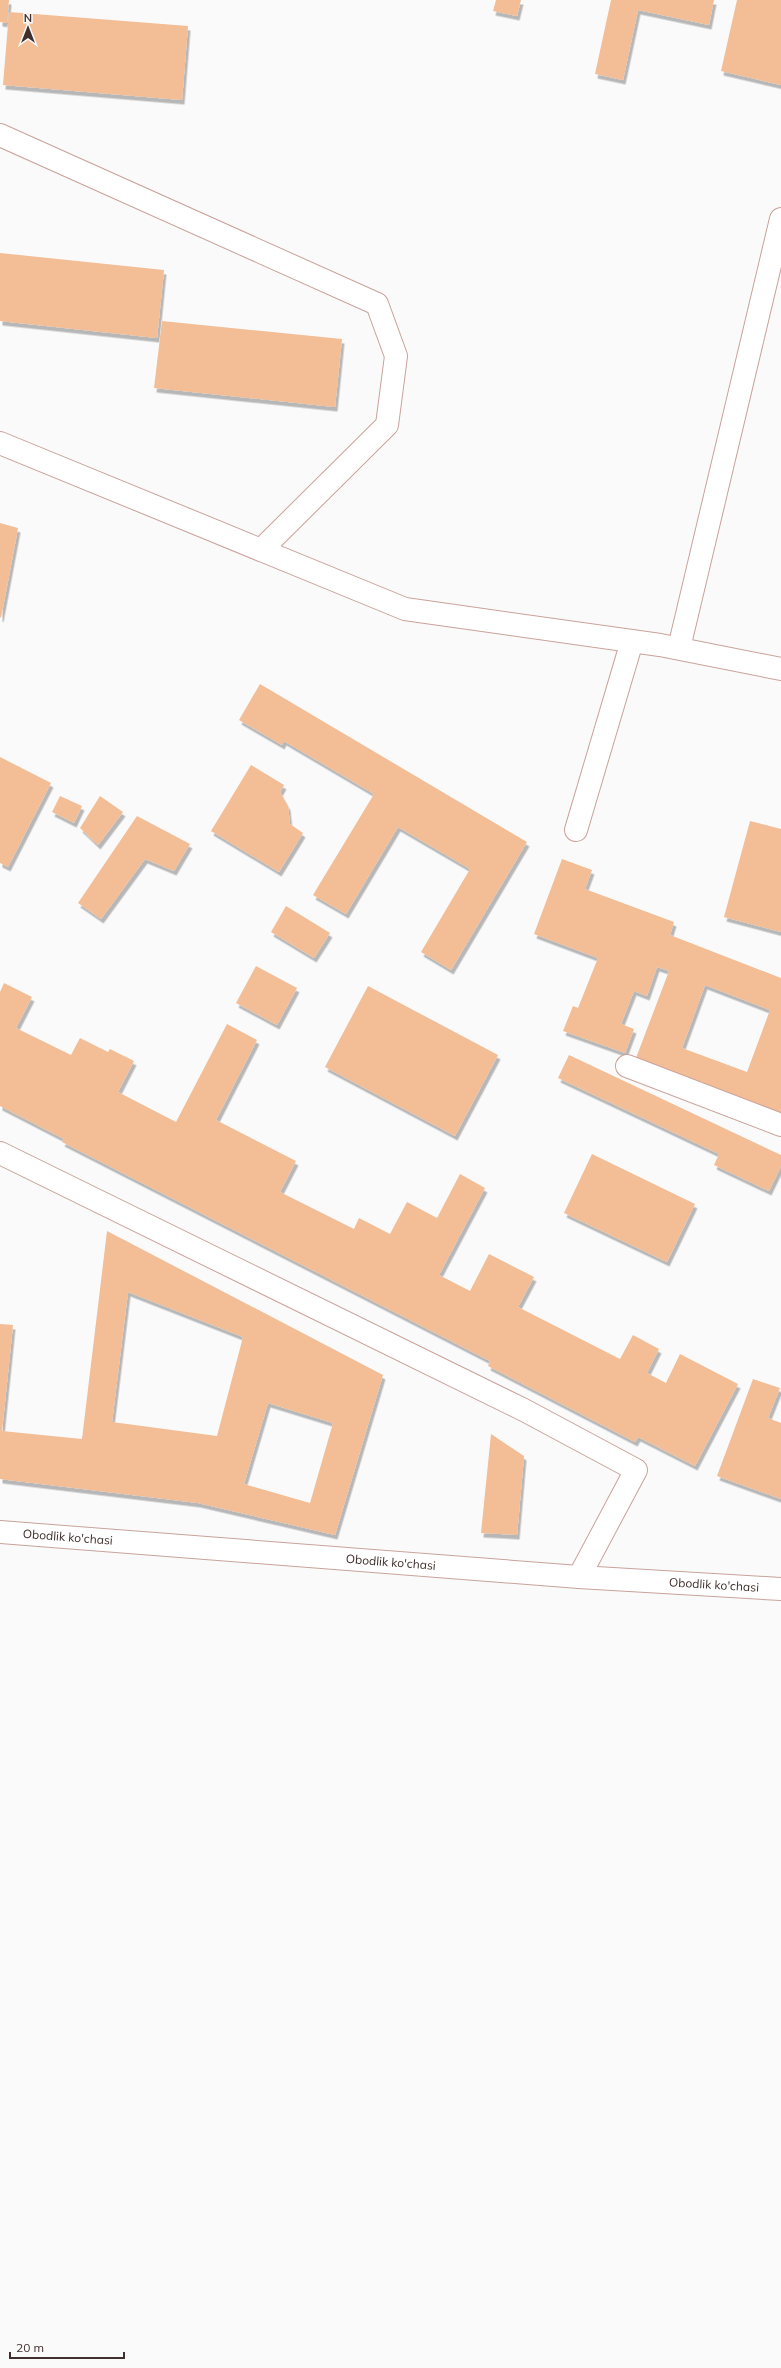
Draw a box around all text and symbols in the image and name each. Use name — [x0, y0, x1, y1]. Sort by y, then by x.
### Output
north arrow — [8, 8, 48, 48]
text: N — [24, 11, 32, 25]
street label: Obodlik ko'chasi — [22, 1526, 113, 1548]
street label: Obodlik ko'chasi — [345, 1551, 437, 1573]
street label: Obodlik ko'chasi — [669, 1574, 760, 1595]
scale bar — [10, 2334, 124, 2360]
text: 20 m — [16, 2340, 44, 2355]

